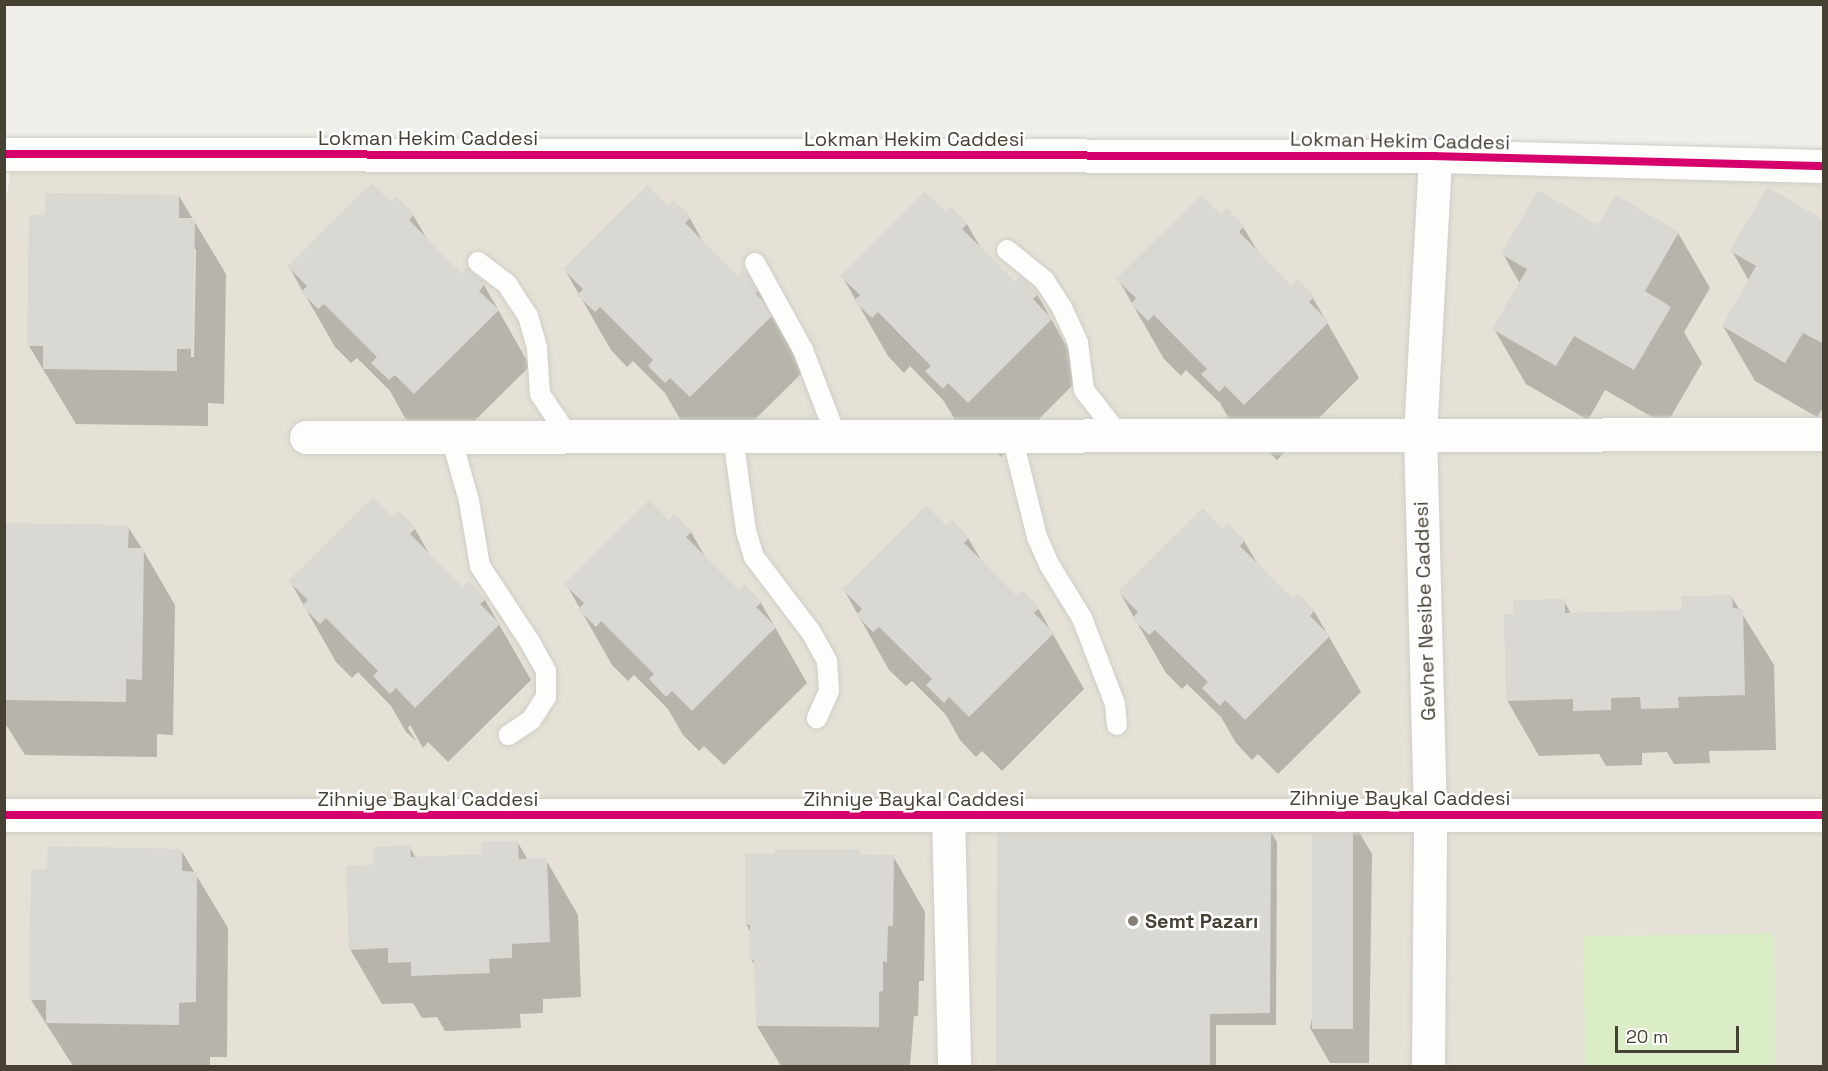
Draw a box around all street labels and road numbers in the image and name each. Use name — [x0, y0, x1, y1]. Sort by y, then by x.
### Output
street label: Lokman Hekim Caddesi — [318, 126, 538, 150]
street label: Lokman Hekim Caddesi — [804, 127, 1024, 151]
street label: Lokman Hekim Caddesi — [1290, 127, 1510, 155]
street label: Gevher Nesibe Caddesi — [1409, 501, 1441, 721]
street label: Zihniye Baykal Caddesi — [1290, 786, 1510, 810]
street label: Zihniye Baykal Caddesi — [318, 787, 538, 811]
street label: Zihniye Baykal Caddesi — [804, 787, 1024, 811]

